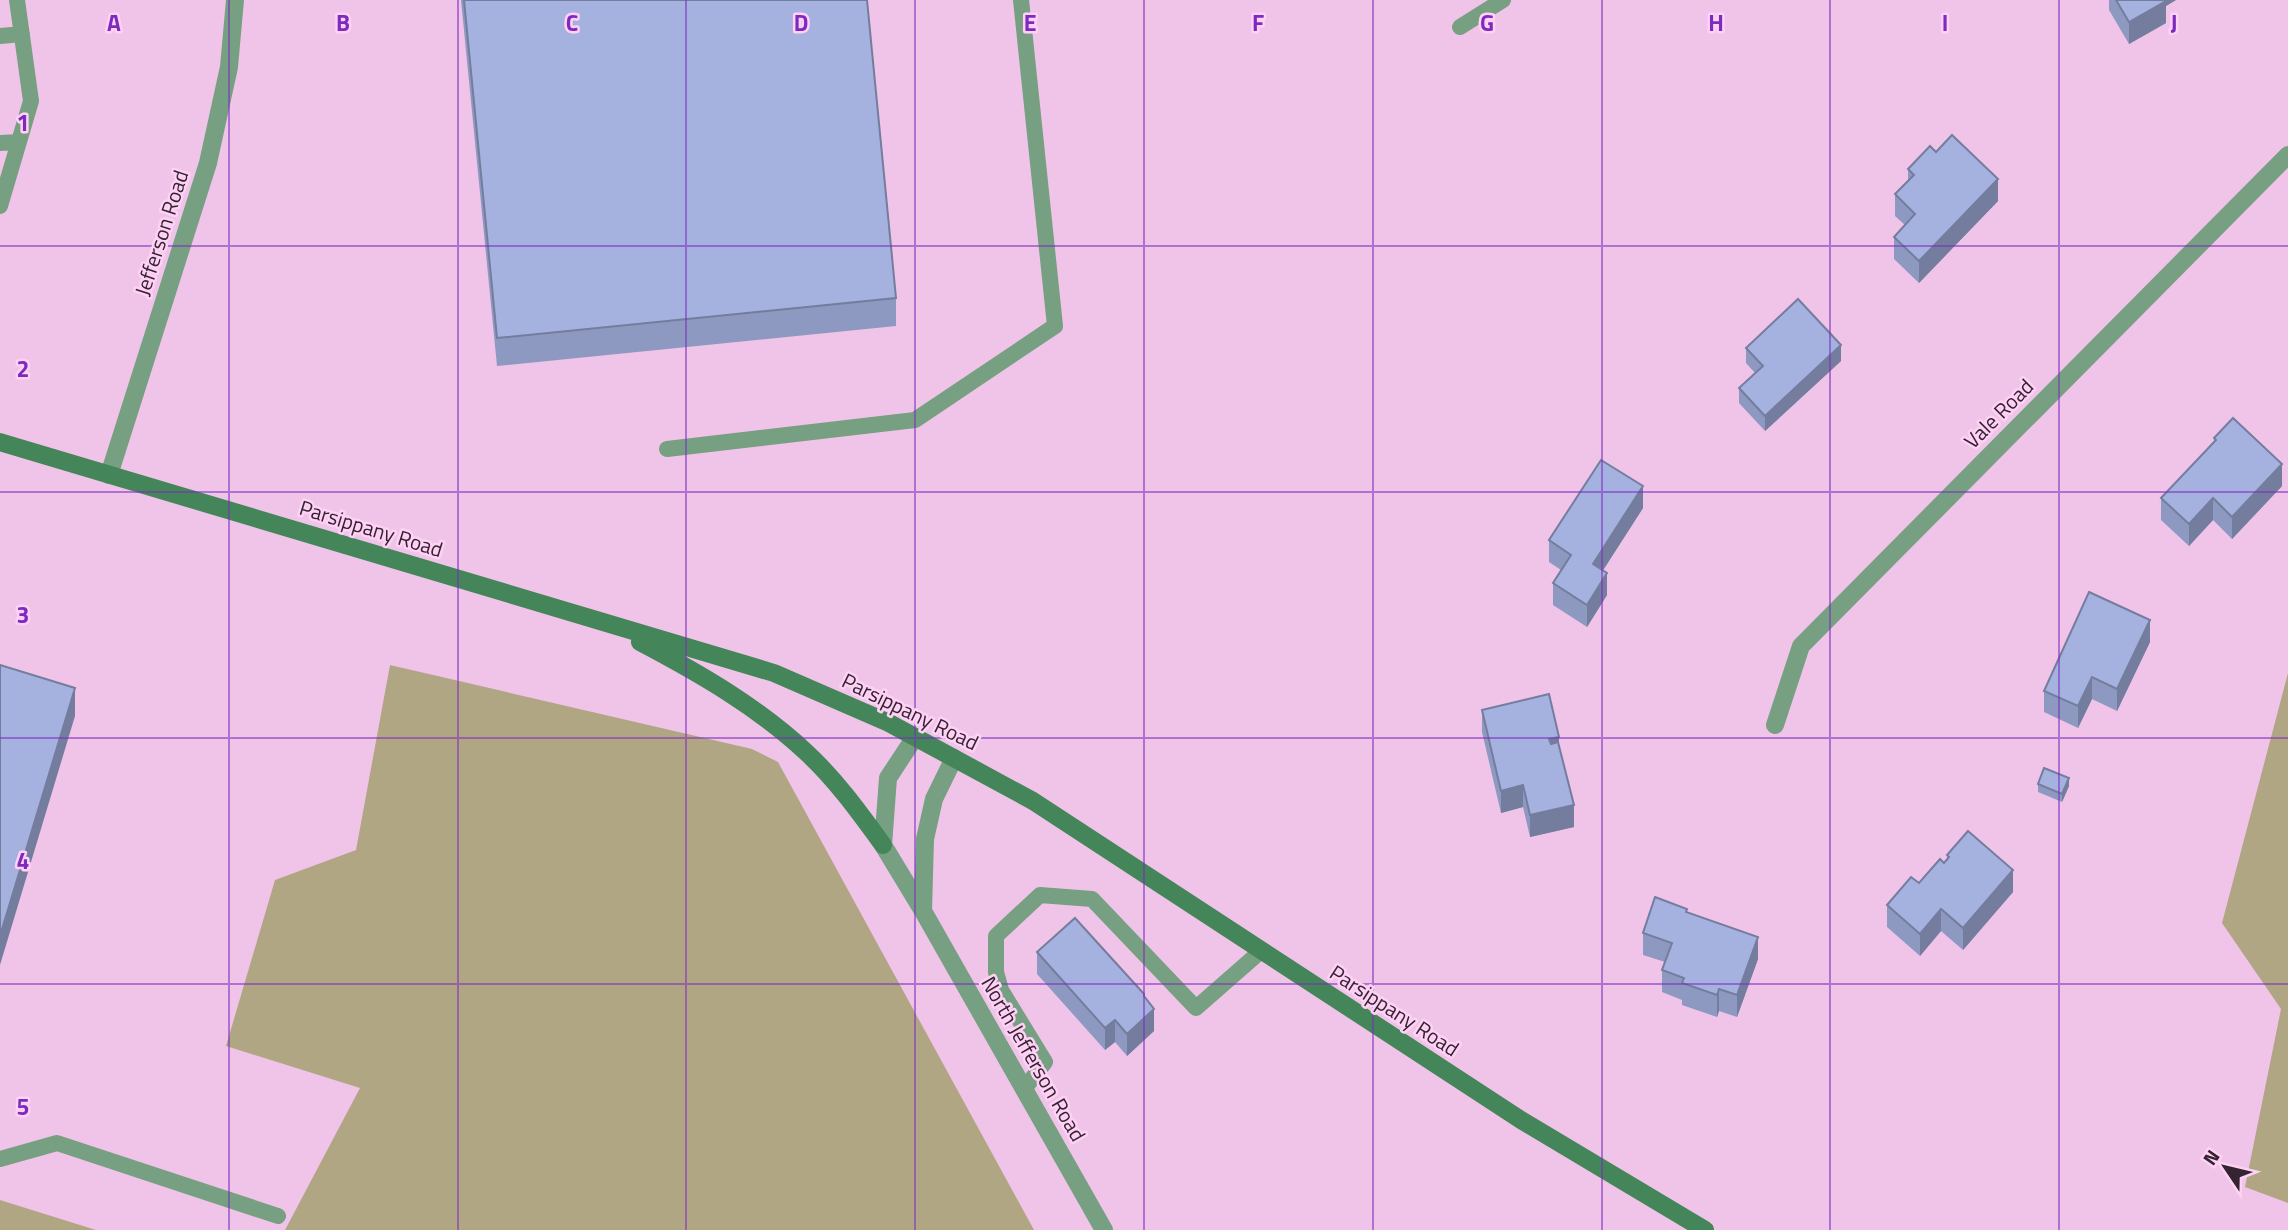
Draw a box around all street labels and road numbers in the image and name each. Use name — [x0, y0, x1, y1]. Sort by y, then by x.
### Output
street label: Jefferson Road — [126, 166, 196, 300]
street label: Vale Road — [1956, 371, 2041, 456]
street label: Parsippany Road — [296, 491, 447, 565]
street label: Parsippany Road — [837, 664, 984, 758]
street label: Parsippany Road — [1324, 956, 1466, 1064]
street label: North Jefferson Road — [973, 970, 1094, 1147]

